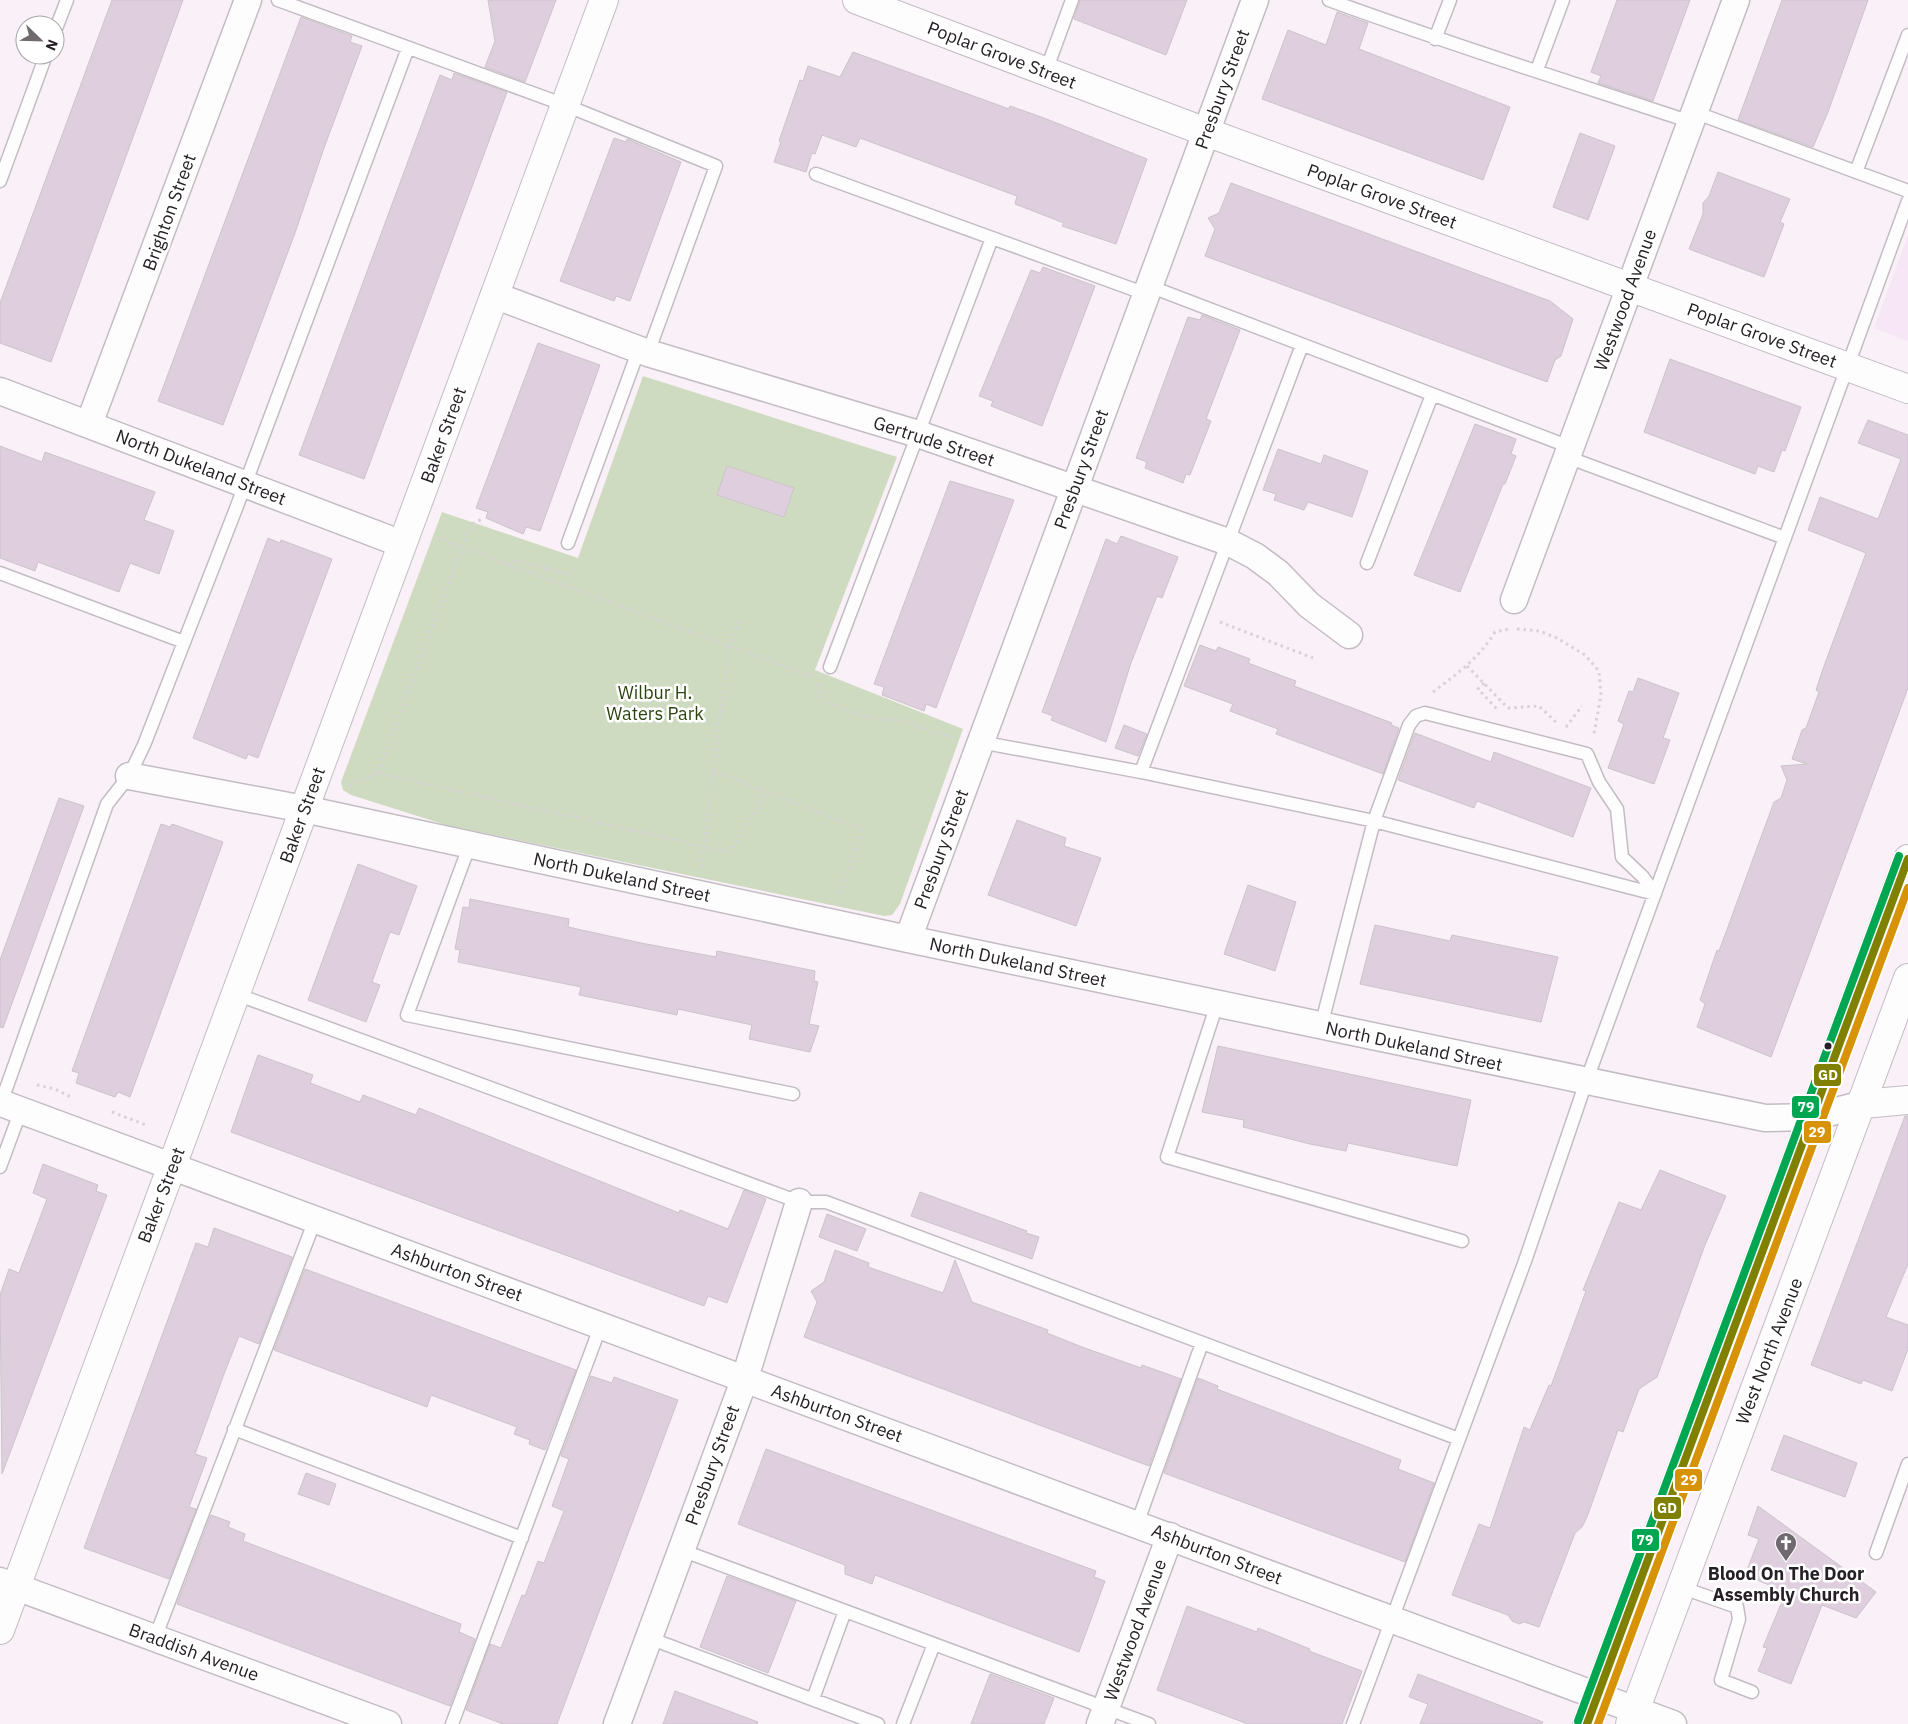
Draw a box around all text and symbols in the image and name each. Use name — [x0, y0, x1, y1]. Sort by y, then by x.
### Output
north arrow — [15, 15, 65, 65]
street label: Poplar Grove Street — [924, 16, 1080, 94]
street label: Presbury Street — [1190, 26, 1254, 152]
text: N — [42, 37, 62, 53]
street label: Brighton Street — [137, 150, 201, 274]
street label: Poplar Grove Street — [1304, 158, 1460, 234]
street label: Westwood Avenue — [1589, 226, 1661, 374]
street label: Poplar Grove Street — [1684, 297, 1840, 373]
street label: Baker Street — [415, 384, 471, 486]
street label: Presbury Street — [1049, 406, 1113, 532]
street label: Gertrude Street — [870, 411, 998, 471]
street label: North Dukeland Street — [113, 424, 289, 510]
park label: Wilbur H. Waters Park — [606, 681, 704, 725]
street label: Baker Street — [274, 764, 330, 866]
street label: Presbury Street — [909, 786, 973, 912]
street label: North Dukeland Street — [531, 847, 713, 907]
street label: North Dukeland Street — [927, 932, 1109, 992]
street label: North Dukeland Street — [1323, 1016, 1505, 1076]
unlabelled marker — [1823, 1041, 1833, 1051]
line badge: GD — [1813, 1063, 1842, 1087]
text: GD — [1818, 1066, 1838, 1084]
line badge: 79 — [1791, 1095, 1820, 1119]
text: 79 — [1798, 1098, 1814, 1116]
line badge: 29 — [1803, 1120, 1832, 1144]
text: 29 — [1809, 1123, 1825, 1141]
street label: Baker Street — [132, 1144, 190, 1246]
street label: Ashburton Street — [388, 1238, 526, 1306]
street label: West North Avenue — [1730, 1274, 1808, 1428]
street label: Ashburton Street — [768, 1379, 906, 1447]
street label: Presbury Street — [680, 1402, 744, 1528]
line badge: 29 — [1674, 1468, 1703, 1492]
text: 29 — [1681, 1471, 1697, 1489]
line badge: GD — [1653, 1496, 1682, 1520]
text: GD — [1657, 1499, 1677, 1517]
street label: Ashburton Street — [1148, 1519, 1286, 1589]
line badge: 79 — [1631, 1528, 1660, 1552]
text: 79 — [1637, 1531, 1653, 1549]
church icon: Blood On The Door Assembly Church — [1774, 1531, 1798, 1562]
street label: Westwood Avenue — [1099, 1556, 1171, 1704]
place label: Blood On The Door Assembly Church — [1708, 1562, 1864, 1606]
street label: Braddish Avenue — [126, 1618, 262, 1686]

